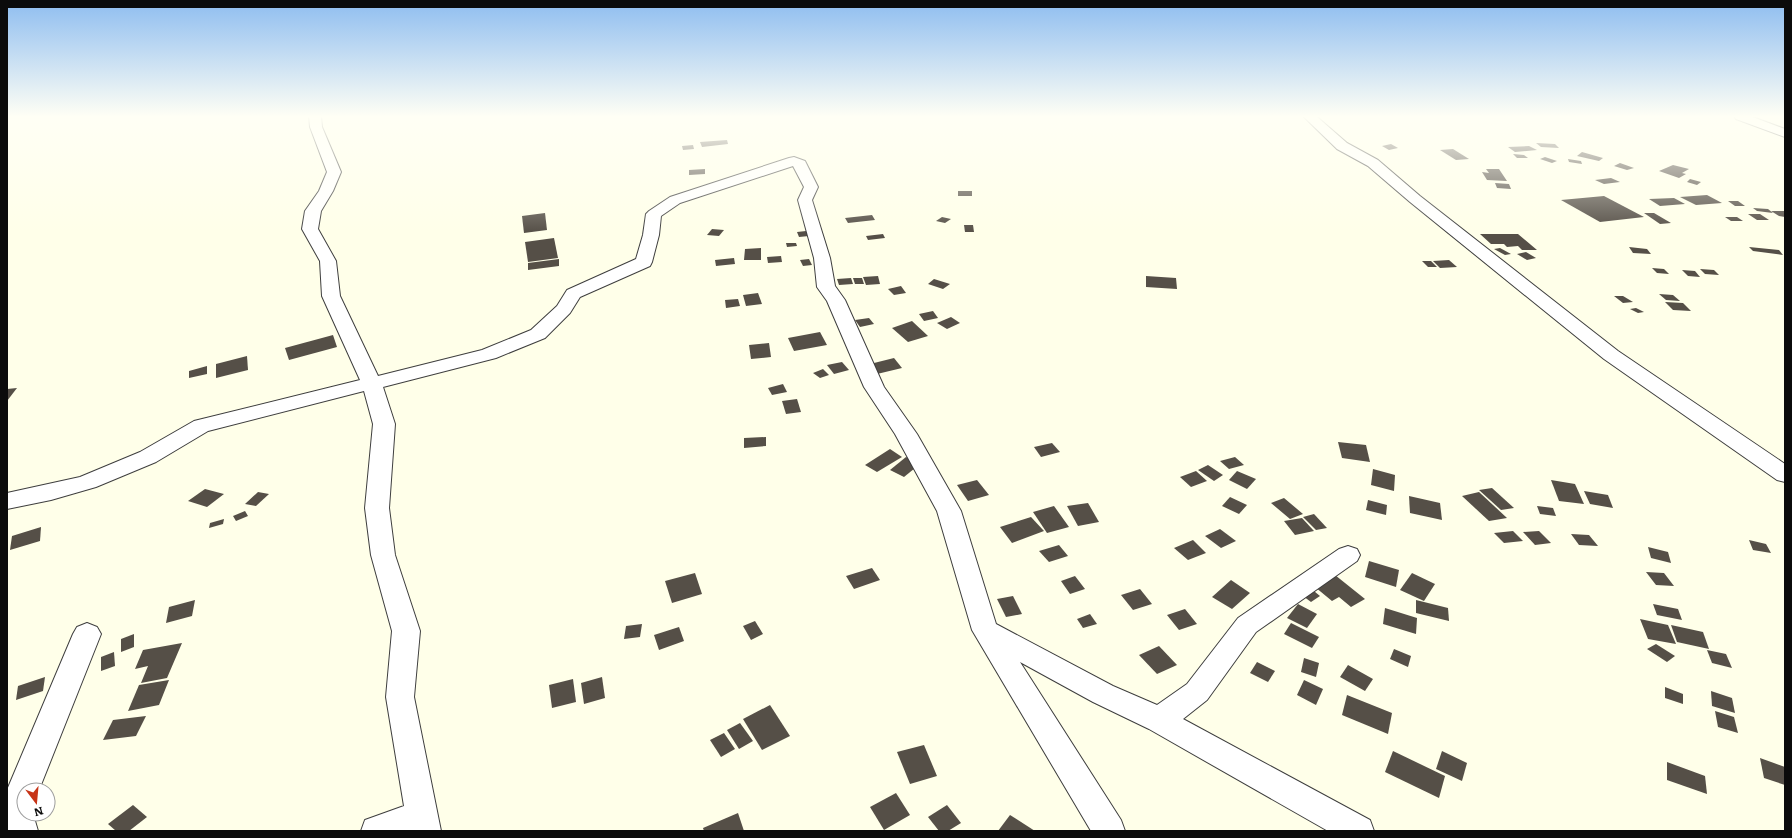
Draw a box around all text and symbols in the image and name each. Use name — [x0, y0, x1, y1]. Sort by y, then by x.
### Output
north arrow — [16, 782, 56, 822]
text: N — [32, 804, 46, 822]

